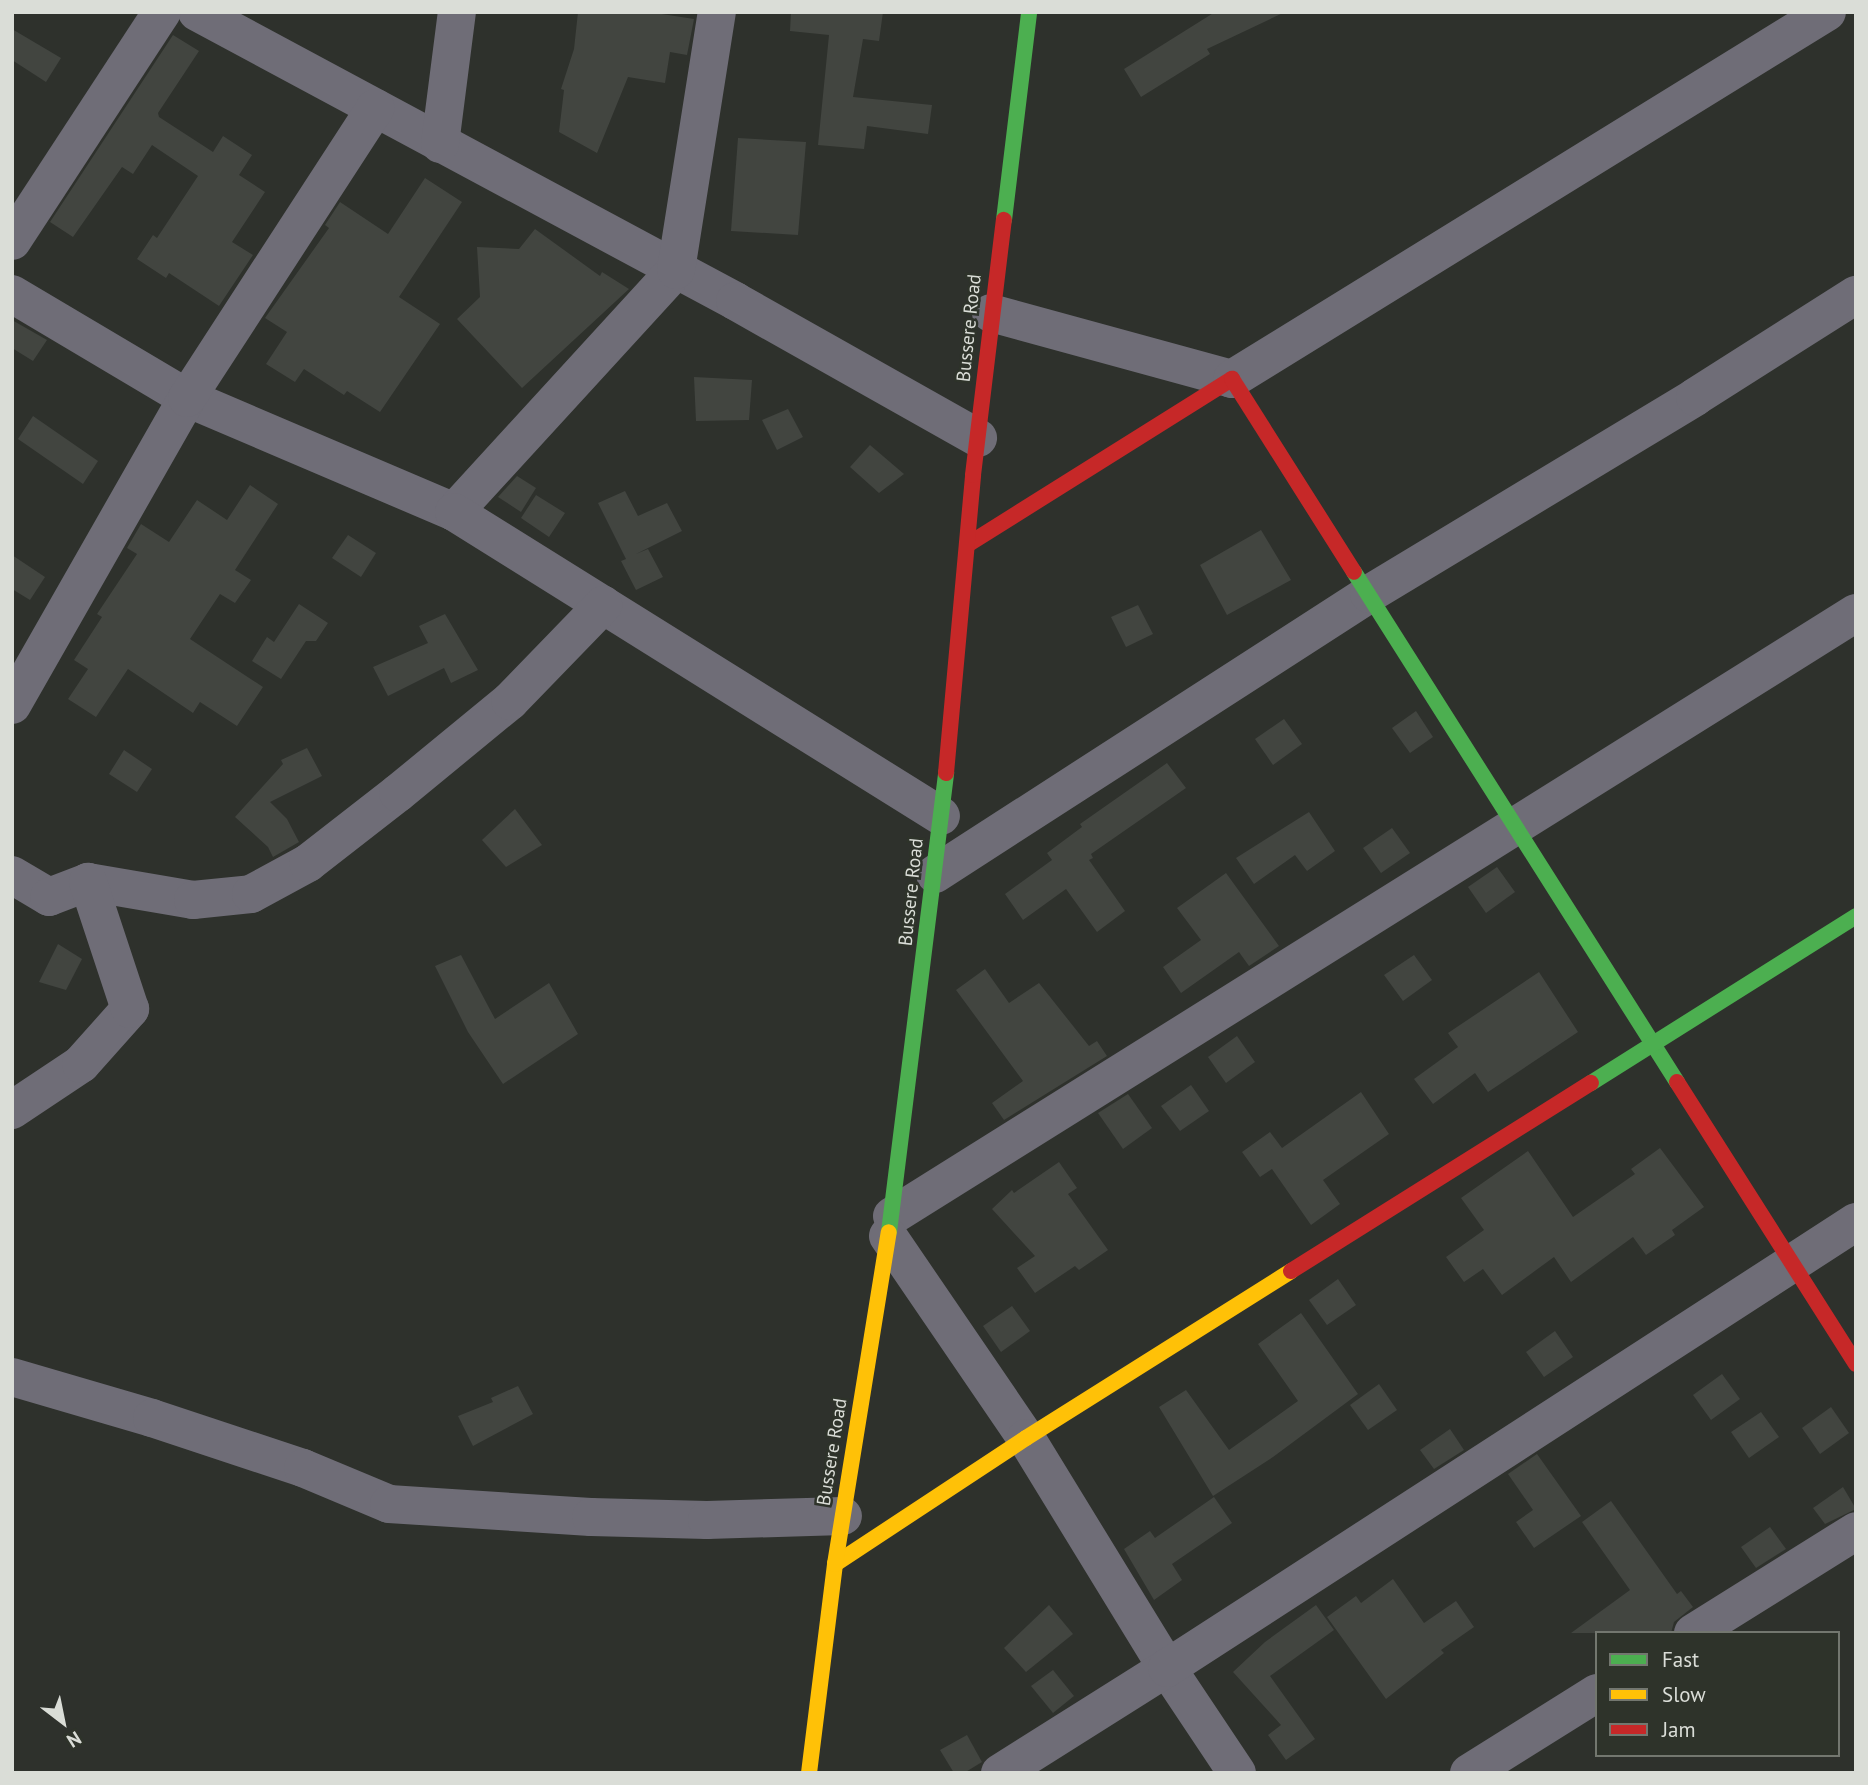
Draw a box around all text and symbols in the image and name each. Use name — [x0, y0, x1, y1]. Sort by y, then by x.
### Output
street label: Bussere Road — [952, 273, 986, 383]
street label: Bussere Road — [894, 837, 928, 947]
street label: Bussere Road — [812, 1397, 852, 1507]
legend — [1595, 1631, 1840, 1757]
text: Fast — [1662, 1646, 1699, 1673]
text: Slow — [1662, 1681, 1706, 1708]
north arrow — [28, 1687, 98, 1757]
text: Jam — [1662, 1716, 1696, 1743]
text: N — [62, 1726, 86, 1753]

